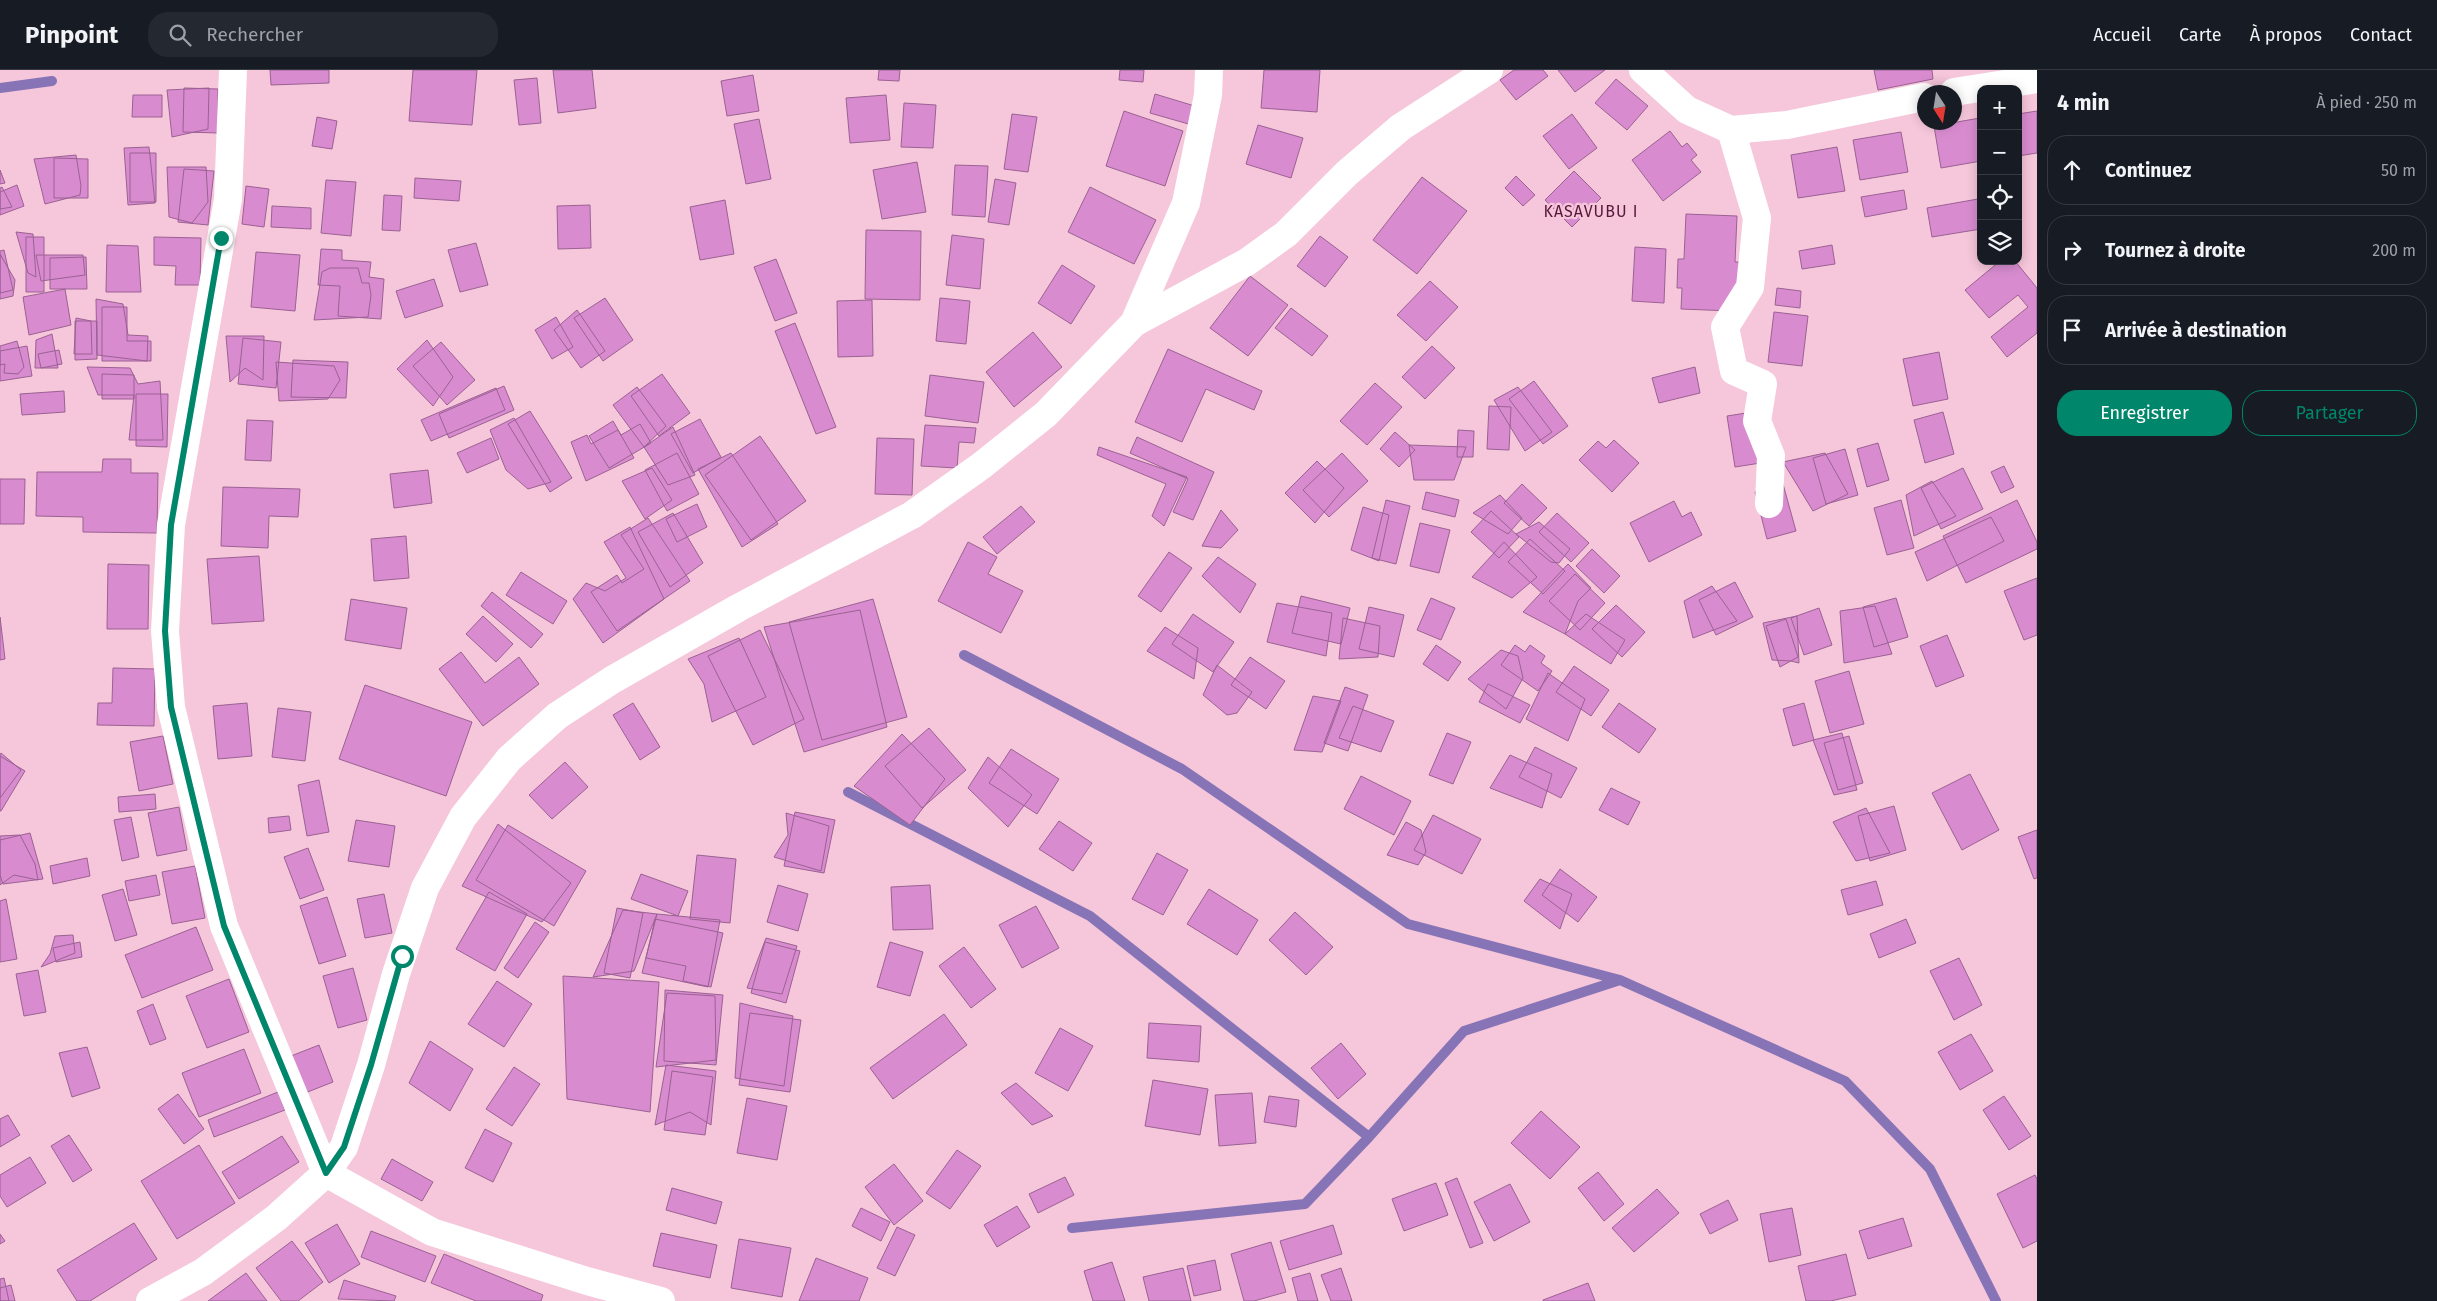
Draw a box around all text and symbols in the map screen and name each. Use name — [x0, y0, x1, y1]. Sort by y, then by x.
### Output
search box — [148, 12, 498, 57]
text: Pinpoint — [25, 21, 118, 49]
icon: search — [166, 21, 194, 49]
text: Rechercher — [206, 23, 303, 46]
text: Accueil — [2093, 24, 2151, 46]
text: Carte — [2179, 24, 2222, 46]
text: À propos — [2250, 24, 2322, 46]
text: Contact — [2350, 24, 2412, 46]
north arrow — [1917, 85, 1962, 130]
map controls — [1977, 85, 2022, 265]
button: + — [1977, 85, 2022, 130]
text: 4 min — [2057, 90, 2110, 116]
text: À pied · 250 m — [2316, 93, 2417, 112]
button: − — [1977, 130, 2022, 175]
icon: ahead — [2058, 156, 2086, 184]
text: Continuez — [2105, 159, 2191, 182]
text: 50 m — [2381, 161, 2416, 180]
button: locate — [1977, 175, 2022, 220]
district label: KASAVUBU I — [1544, 202, 1638, 221]
button: layers — [1977, 220, 2022, 265]
route end — [210, 227, 233, 250]
icon: right — [2058, 236, 2086, 264]
text: Tournez à droite — [2105, 239, 2246, 262]
text: 200 m — [2372, 241, 2416, 260]
icon: arrive — [2058, 316, 2086, 344]
text: Arrivée à destination — [2105, 319, 2287, 342]
button: Enregistrer — [2057, 390, 2232, 436]
button: Partager — [2242, 390, 2417, 436]
route start — [391, 945, 414, 968]

